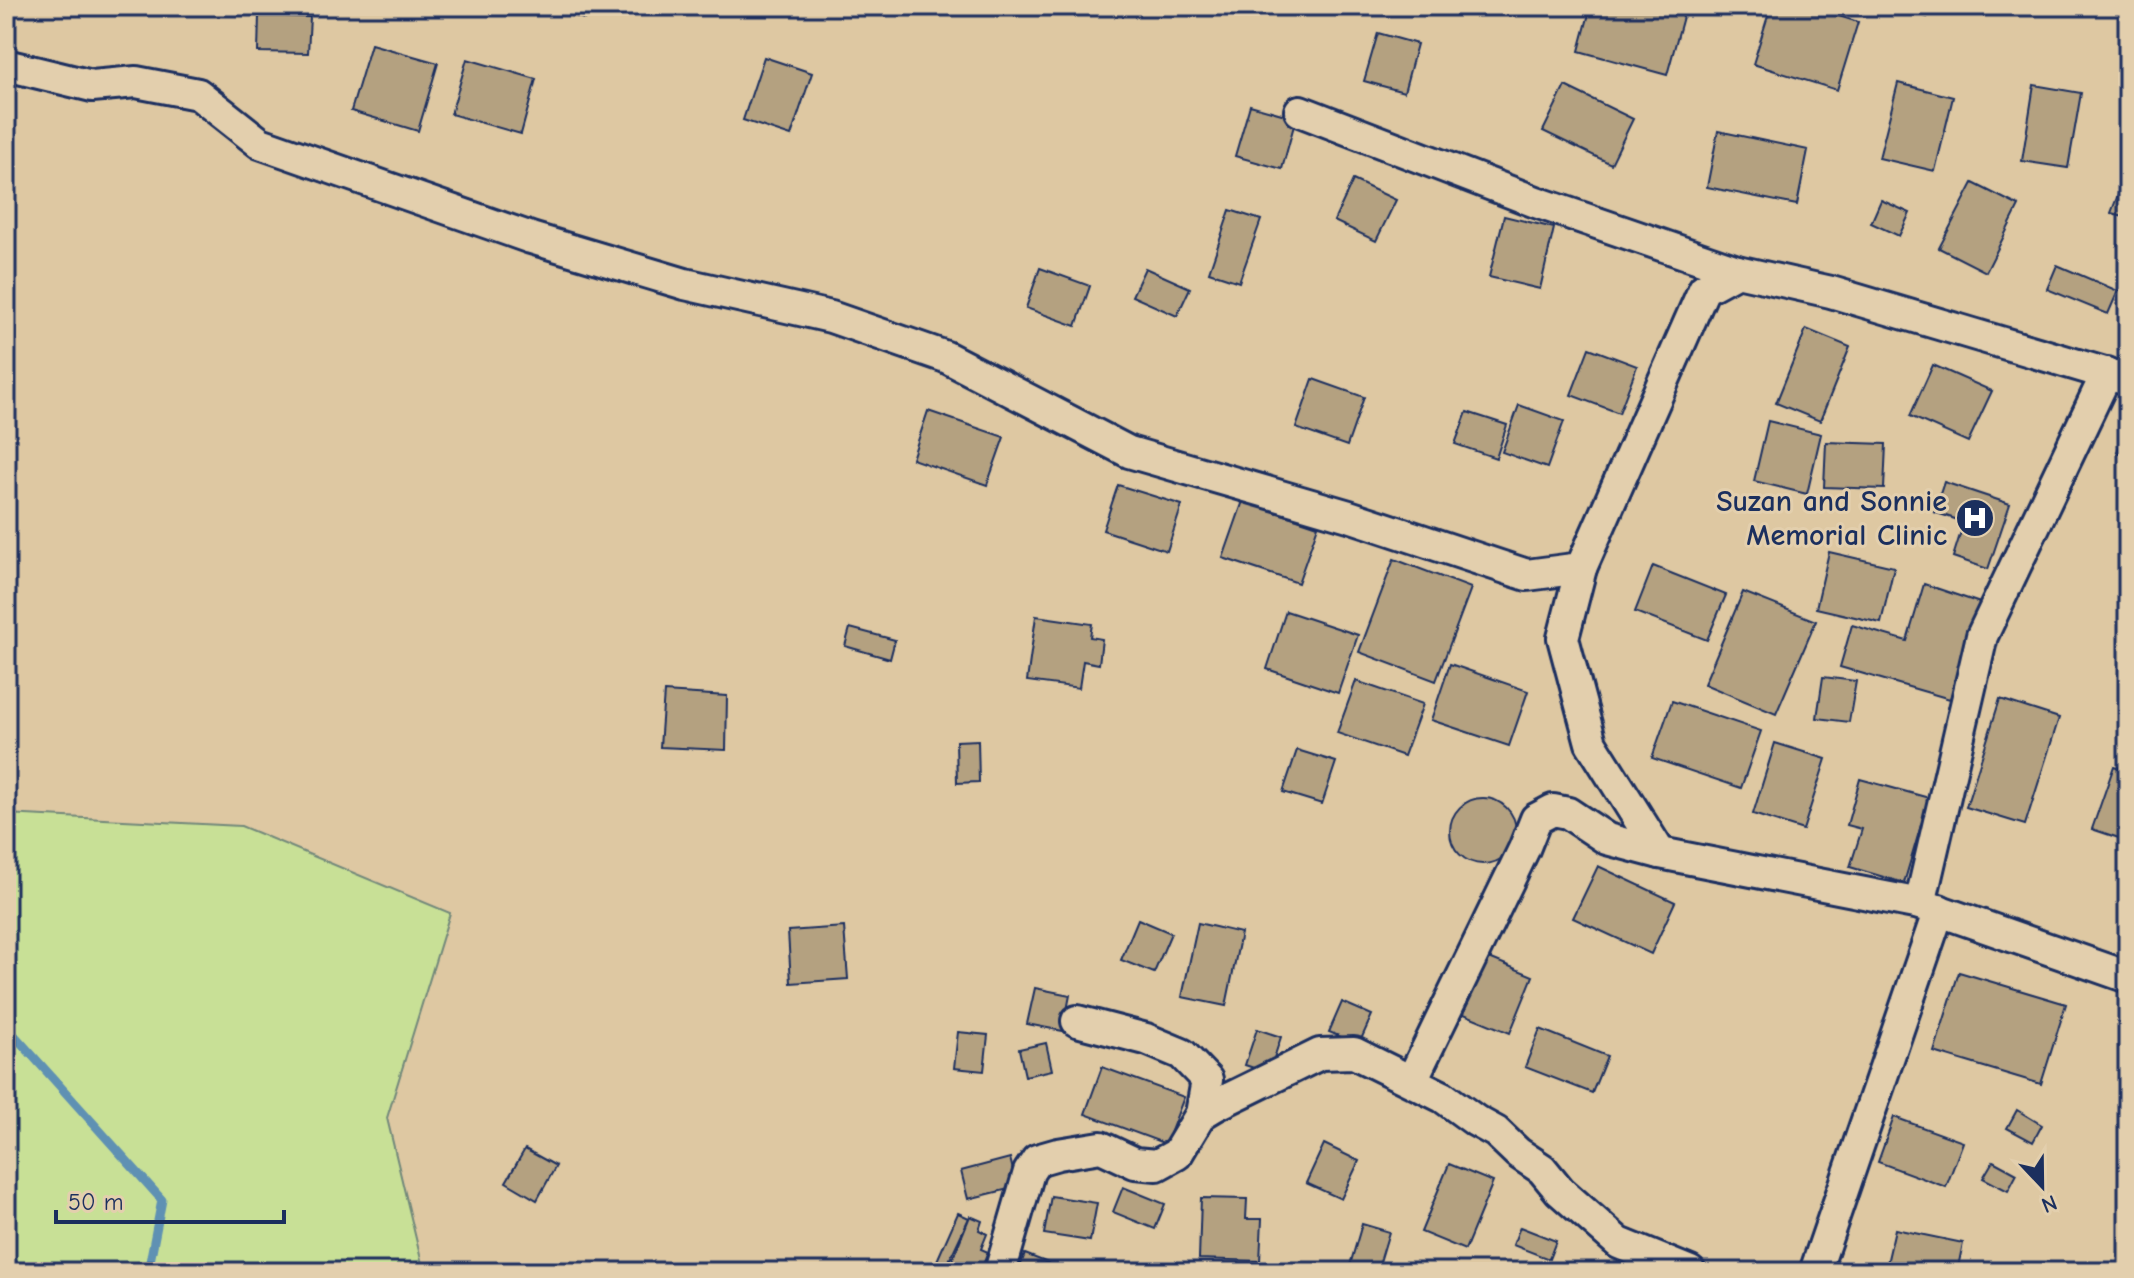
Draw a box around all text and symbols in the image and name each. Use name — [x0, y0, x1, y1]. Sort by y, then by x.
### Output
place label: Suzan and Sonnie Memorial Clinic — [1716, 484, 1947, 553]
hospital icon: Suzan and Sonnie Memorial Clinic — [1954, 497, 1996, 539]
north arrow — [2002, 1146, 2082, 1226]
scale bar — [56, 1174, 284, 1224]
text: 50 m — [68, 1188, 124, 1216]
text: N — [2038, 1189, 2061, 1218]

